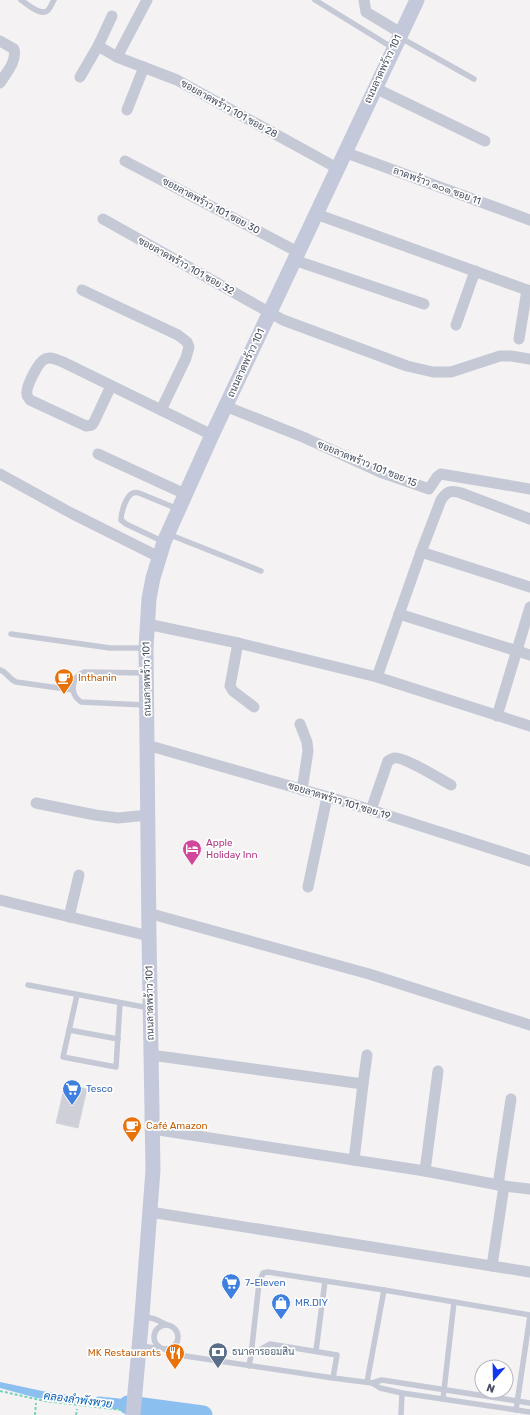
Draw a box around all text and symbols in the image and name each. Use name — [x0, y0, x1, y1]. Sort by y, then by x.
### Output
street label: ถนนลาดพร้าว 101 — [361, 32, 404, 105]
street label: ซอยลาดพร้าว 101 ซอย 28 — [179, 77, 280, 141]
street label: ลาดพร้าว ๑๐๑ ซอย 11 — [392, 164, 483, 207]
street label: ซอยลาดพร้าว 101 ซอย 30 — [160, 174, 262, 237]
street label: ซอยลาดพร้าว 101 ซอย 32 — [136, 234, 237, 298]
street label: ถนนลาดพร้าว 101 — [224, 326, 267, 399]
street label: ซอยลาดพร้าว 101 ซอย 15 — [315, 438, 419, 490]
street label: ถนนลาดพร้าว 101 — [139, 642, 154, 716]
cafe icon: Inthanin — [53, 667, 75, 695]
place label: Inthanin — [78, 672, 117, 684]
street label: ซอยลาดพร้าว 101 ซอย 19 — [286, 779, 392, 822]
place label: Apple Holiday Inn — [206, 837, 258, 861]
hotel icon: Apple Holiday Inn — [181, 838, 203, 866]
street label: ถนนลาดพร้าว 101 — [142, 966, 157, 1040]
supermarket icon: Tesco — [61, 1078, 83, 1106]
place label: Tesco — [86, 1083, 113, 1095]
cafe icon: Café Amazon — [121, 1115, 143, 1143]
place label: Café Amazon — [146, 1120, 208, 1132]
supermarket icon: 7-Eleven — [220, 1272, 242, 1300]
place label: 7-Eleven — [245, 1277, 285, 1289]
shop icon: MR.DIY — [270, 1292, 292, 1320]
place label: MR.DIY — [295, 1297, 329, 1309]
bank icon: ธนาคารออมสิน — [207, 1341, 229, 1369]
restaurant icon: MK Restaurants — [164, 1342, 186, 1370]
place label: ธนาคารออมสิน — [232, 1346, 294, 1358]
place label: MK Restaurants — [88, 1347, 161, 1359]
north arrow — [474, 1359, 514, 1399]
text: N — [485, 1380, 497, 1395]
water label: คลองลำพังพวย — [43, 1388, 114, 1411]

